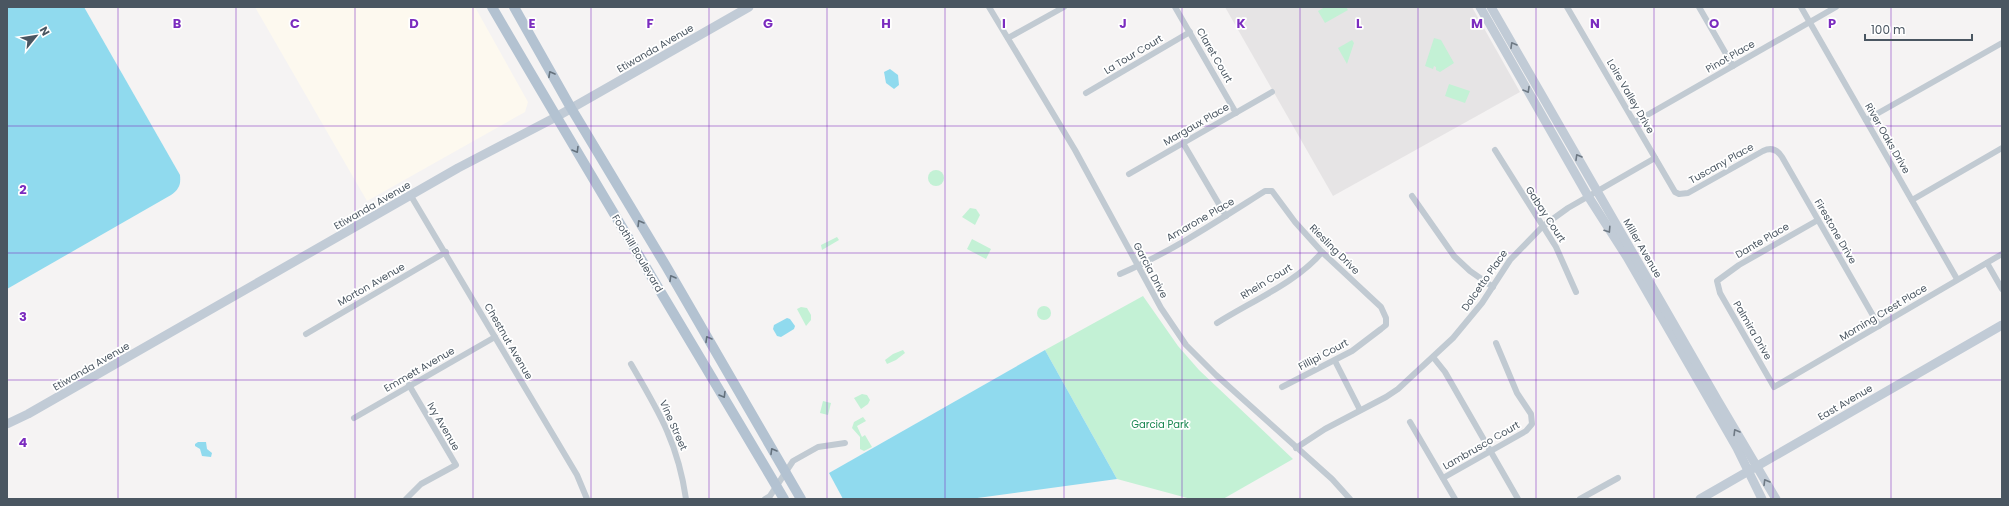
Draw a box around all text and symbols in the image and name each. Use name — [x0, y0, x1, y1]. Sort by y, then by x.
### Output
text: B — [173, 14, 182, 33]
text: C — [290, 14, 300, 33]
text: D — [409, 14, 419, 33]
text: E — [528, 14, 536, 33]
text: F — [646, 14, 654, 33]
text: G — [763, 14, 773, 33]
text: H — [881, 14, 891, 33]
text: I — [1002, 14, 1006, 33]
text: J — [1119, 14, 1127, 33]
text: K — [1236, 14, 1246, 33]
text: L — [1356, 14, 1362, 33]
text: M — [1471, 14, 1483, 33]
text: N — [1590, 14, 1600, 33]
text: O — [1709, 14, 1719, 33]
text: P — [1828, 14, 1836, 33]
north arrow — [16, 16, 56, 56]
scale bar — [1865, 16, 1972, 42]
street label: Etiwanda Avenue — [614, 20, 696, 77]
text: 100 m — [1871, 21, 1905, 38]
text: N — [36, 23, 54, 39]
street label: Claret Court — [1193, 25, 1237, 86]
street label: La Tour Court — [1101, 31, 1166, 78]
street label: Pinot Place — [1703, 36, 1758, 77]
one-way arrow — [1511, 42, 1518, 49]
street label: Loire Valley Drive — [1603, 56, 1658, 136]
one-way arrow — [549, 71, 556, 78]
one-way arrow — [1522, 85, 1529, 93]
street label: Margaux Place — [1161, 99, 1232, 149]
street label: River Oaks Drive — [1861, 100, 1914, 176]
street label: Tuscany Place — [1686, 139, 1756, 187]
one-way arrow — [571, 146, 579, 153]
one-way arrow — [1575, 154, 1582, 161]
street label: Etiwanda Avenue — [331, 177, 413, 234]
text: 2 — [19, 180, 27, 199]
street label: Gabay Court — [1522, 183, 1570, 246]
street label: Amarone Place — [1163, 194, 1237, 245]
street label: Firestone Drive — [1811, 196, 1860, 267]
street label: Foothill Boulevard — [608, 212, 667, 295]
street label: Miller Avenue — [1620, 216, 1666, 281]
street label: Dante Place — [1733, 219, 1792, 262]
one-way arrow — [637, 220, 644, 227]
street label: Riesling Drive — [1306, 221, 1363, 278]
one-way arrow — [1603, 226, 1611, 233]
street label: Garcia Drive — [1130, 240, 1172, 301]
street label: Dolcetto Place — [1458, 247, 1511, 314]
street label: Morton Avenue — [335, 259, 408, 310]
street label: Rhein Court — [1237, 260, 1295, 303]
one-way arrow — [670, 275, 677, 282]
street label: Morning Crest Place — [1837, 280, 1930, 345]
street label: Palmira Drive — [1730, 298, 1776, 363]
street label: Chestnut Avenue — [481, 300, 537, 382]
text: 3 — [19, 307, 27, 326]
street label: Fillipi Court — [1296, 335, 1351, 374]
one-way arrow — [705, 336, 712, 343]
street label: Etiwanda Avenue — [50, 338, 132, 395]
street label: Emmett Avenue — [381, 343, 457, 396]
street label: East Avenue — [1815, 381, 1875, 424]
one-way arrow — [718, 391, 725, 398]
street label: Vine Street — [656, 398, 691, 453]
street label: Ivy Avenue — [424, 399, 464, 453]
park label: Garcia Park — [1131, 417, 1190, 432]
street label: Lambrusco Court — [1440, 417, 1523, 474]
one-way arrow — [1734, 429, 1741, 436]
text: 4 — [19, 433, 28, 452]
one-way arrow — [770, 448, 777, 455]
one-way arrow — [1764, 479, 1771, 486]

